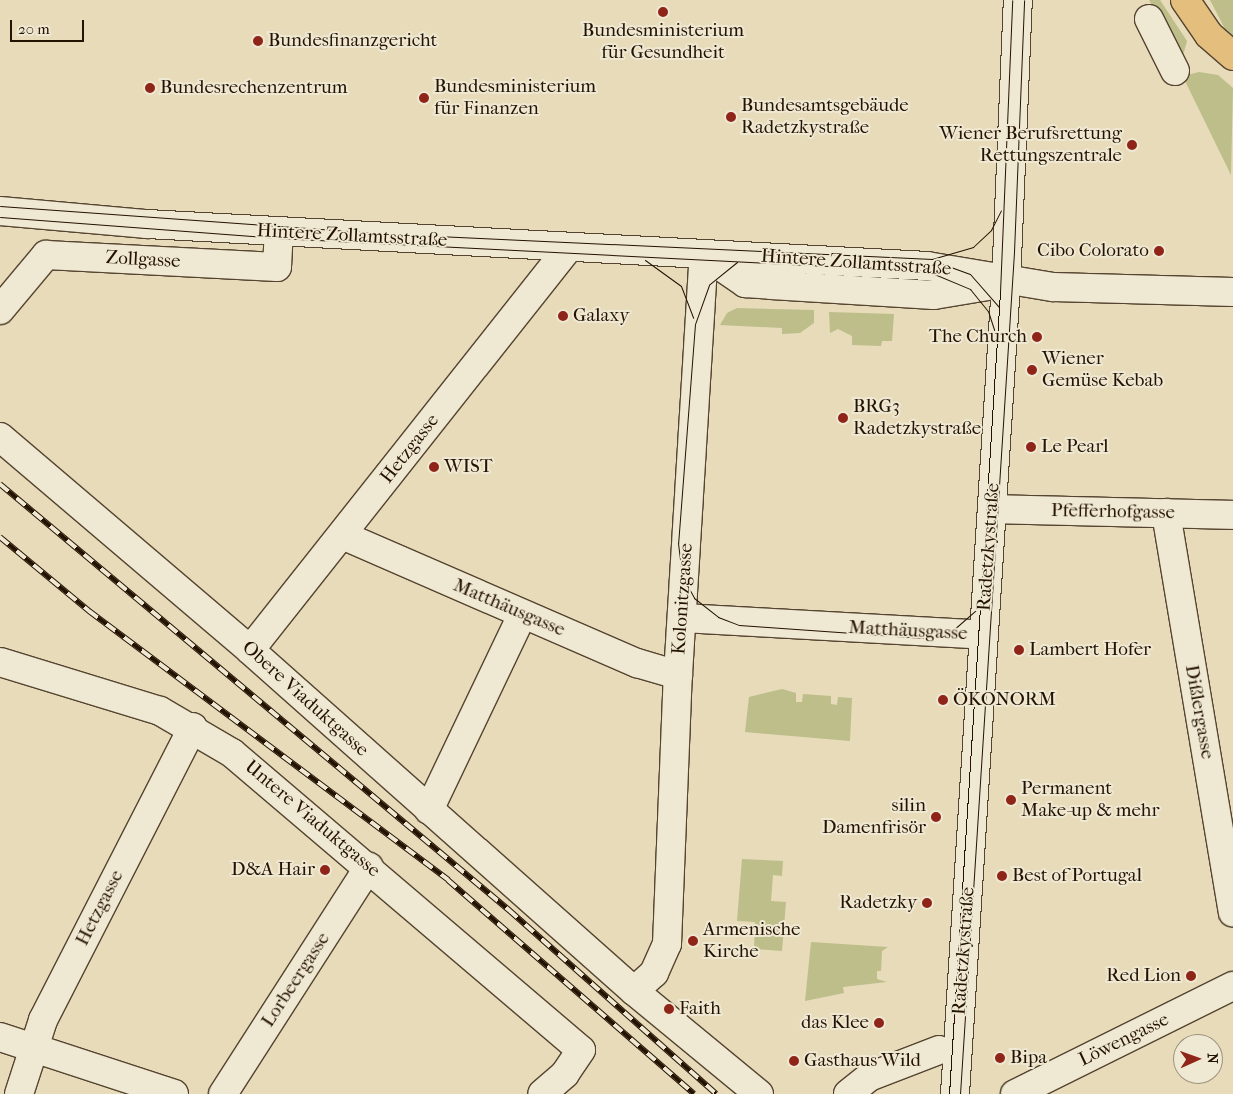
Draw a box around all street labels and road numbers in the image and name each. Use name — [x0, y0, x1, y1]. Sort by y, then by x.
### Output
street label: Hintere Zollamtsstraße — [256, 220, 448, 252]
street label: Hintere Zollamtsstraße — [760, 245, 952, 281]
street label: Zollgasse — [105, 247, 181, 273]
street label: Hetzgasse — [376, 410, 444, 488]
street label: Radetzkystraße — [973, 482, 1005, 612]
street label: Pfefferhofgasse — [1051, 500, 1175, 524]
street label: Kolonitzgasse — [668, 543, 698, 655]
street label: Matthäusgasse — [450, 574, 568, 642]
street label: Matthäusgasse — [848, 616, 968, 646]
street label: Obere Viaduktgasse — [237, 636, 373, 762]
street label: Dißlergasse — [1179, 663, 1219, 761]
street label: Untere Viaduktgasse — [240, 756, 384, 882]
street label: Hetzgasse — [71, 866, 129, 950]
street label: Radetzkystraße — [948, 886, 980, 1016]
street label: Lorbeergasse — [257, 928, 335, 1032]
street label: Löwengasse — [1075, 1008, 1173, 1072]

